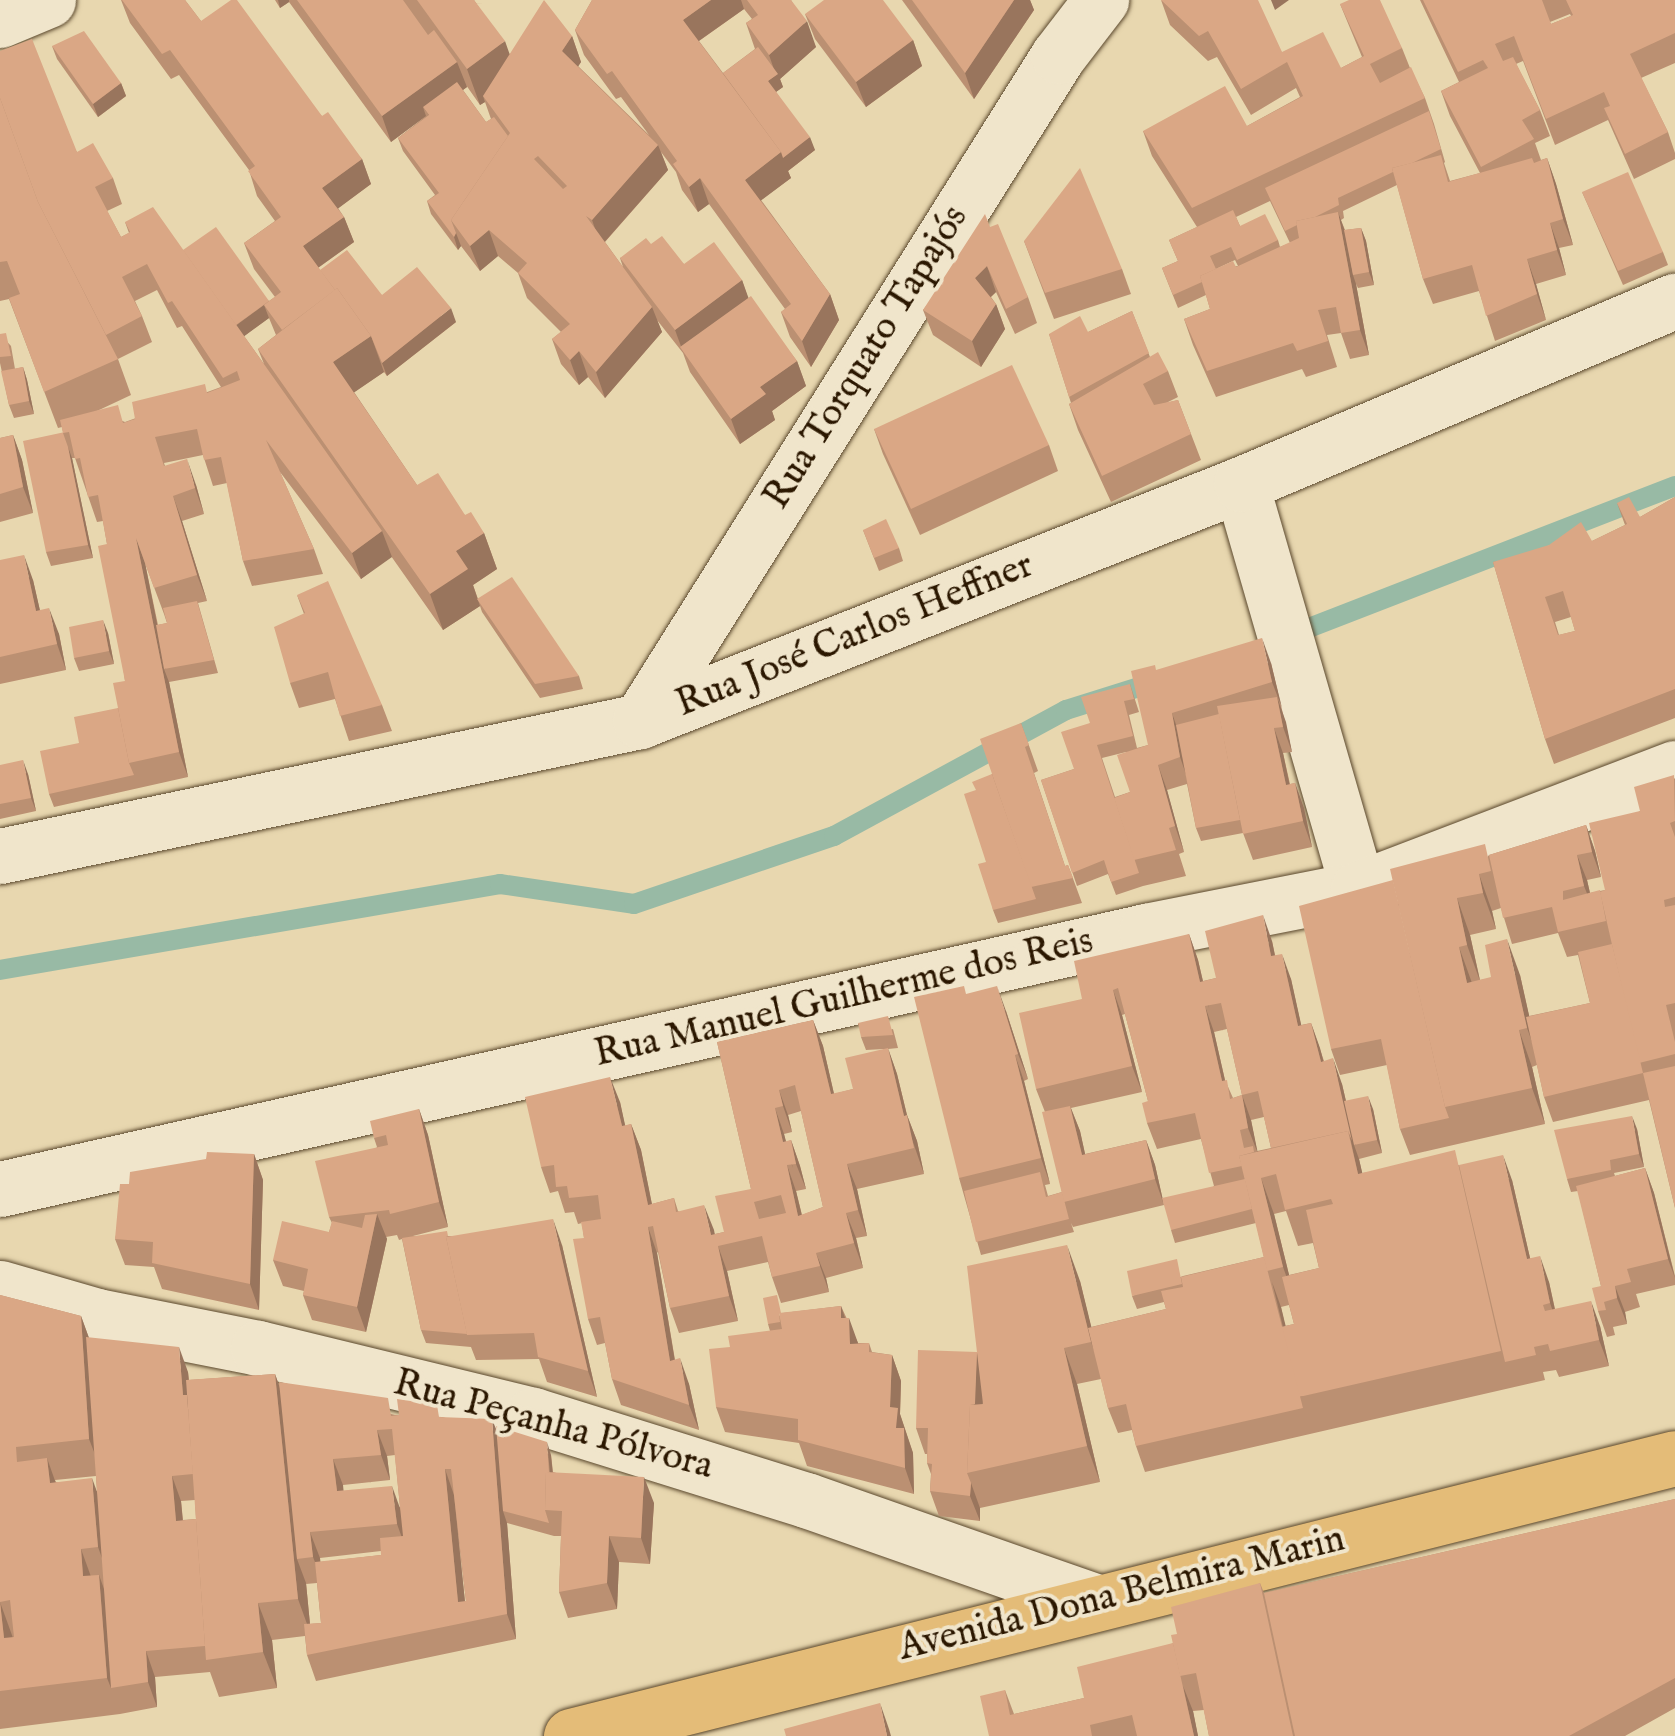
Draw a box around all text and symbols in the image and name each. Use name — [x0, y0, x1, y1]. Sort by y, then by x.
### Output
street label: Rua Torquato Tapajós — [755, 198, 979, 518]
street label: Rua José Carlos Heffner — [670, 544, 1040, 728]
street label: Rua Manuel Guilherme dos Reis — [590, 919, 1098, 1079]
street label: Rua Peçanha Pólvora — [388, 1361, 718, 1491]
street label: Avenida Dona Belmira Marin — [894, 1518, 1350, 1672]

